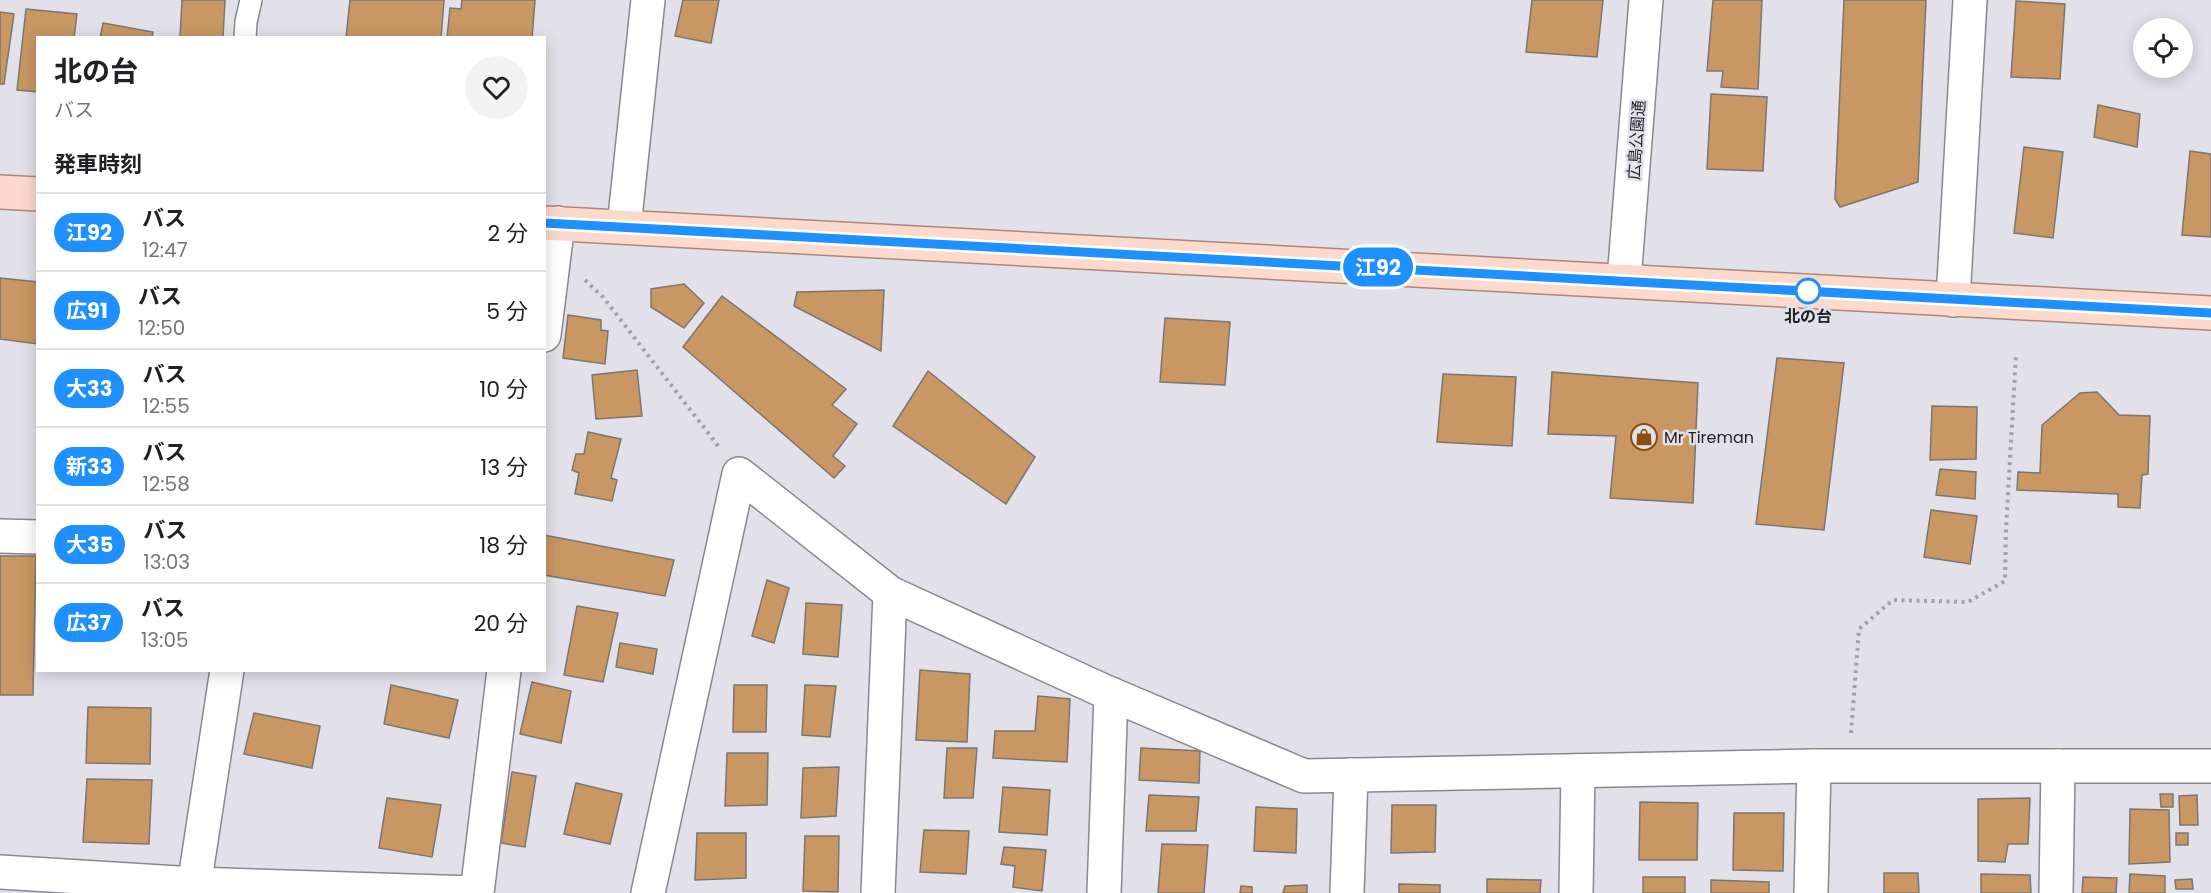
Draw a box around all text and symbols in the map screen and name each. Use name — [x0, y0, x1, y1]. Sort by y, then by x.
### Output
map controls — [2133, 18, 2193, 78]
button: locate — [2133, 18, 2193, 78]
text: 北の台 — [54, 52, 138, 91]
button: heart — [465, 56, 528, 119]
text: バス — [54, 96, 94, 124]
street label: 広島公園通 — [1622, 99, 1651, 181]
text: 発車時刻 — [54, 149, 142, 180]
text: バス — [142, 203, 186, 234]
text: 江92 — [66, 218, 112, 247]
text: 2 分 — [487, 218, 528, 249]
text: 12:47 — [142, 236, 188, 264]
line badge: 江92 — [1344, 248, 1412, 286]
text: 江92 — [1355, 253, 1401, 282]
marker: 北の台 — [1795, 278, 1821, 304]
text: バス — [138, 281, 182, 312]
text: 広91 — [66, 296, 108, 325]
text: 5 分 — [486, 296, 528, 327]
place label: 北の台 — [1784, 305, 1832, 328]
text: 12:50 — [138, 314, 185, 342]
text: バス — [142, 359, 186, 390]
text: 大33 — [66, 374, 112, 403]
text: 10 分 — [479, 374, 528, 405]
text: 12:55 — [142, 392, 190, 420]
shop icon: Mr Tireman — [1629, 422, 1659, 452]
place label: Mr Tireman — [1664, 426, 1754, 449]
text: バス — [142, 437, 186, 468]
text: 新33 — [66, 452, 112, 481]
text: 13 分 — [480, 452, 528, 483]
text: 12:58 — [142, 470, 190, 498]
text: バス — [143, 515, 187, 546]
text: 大35 — [66, 530, 113, 559]
text: 18 分 — [479, 530, 528, 561]
text: 13:03 — [143, 548, 190, 576]
text: バス — [141, 593, 185, 624]
text: 広37 — [66, 608, 111, 637]
text: 20 分 — [474, 608, 528, 639]
text: 13:05 — [141, 626, 189, 654]

